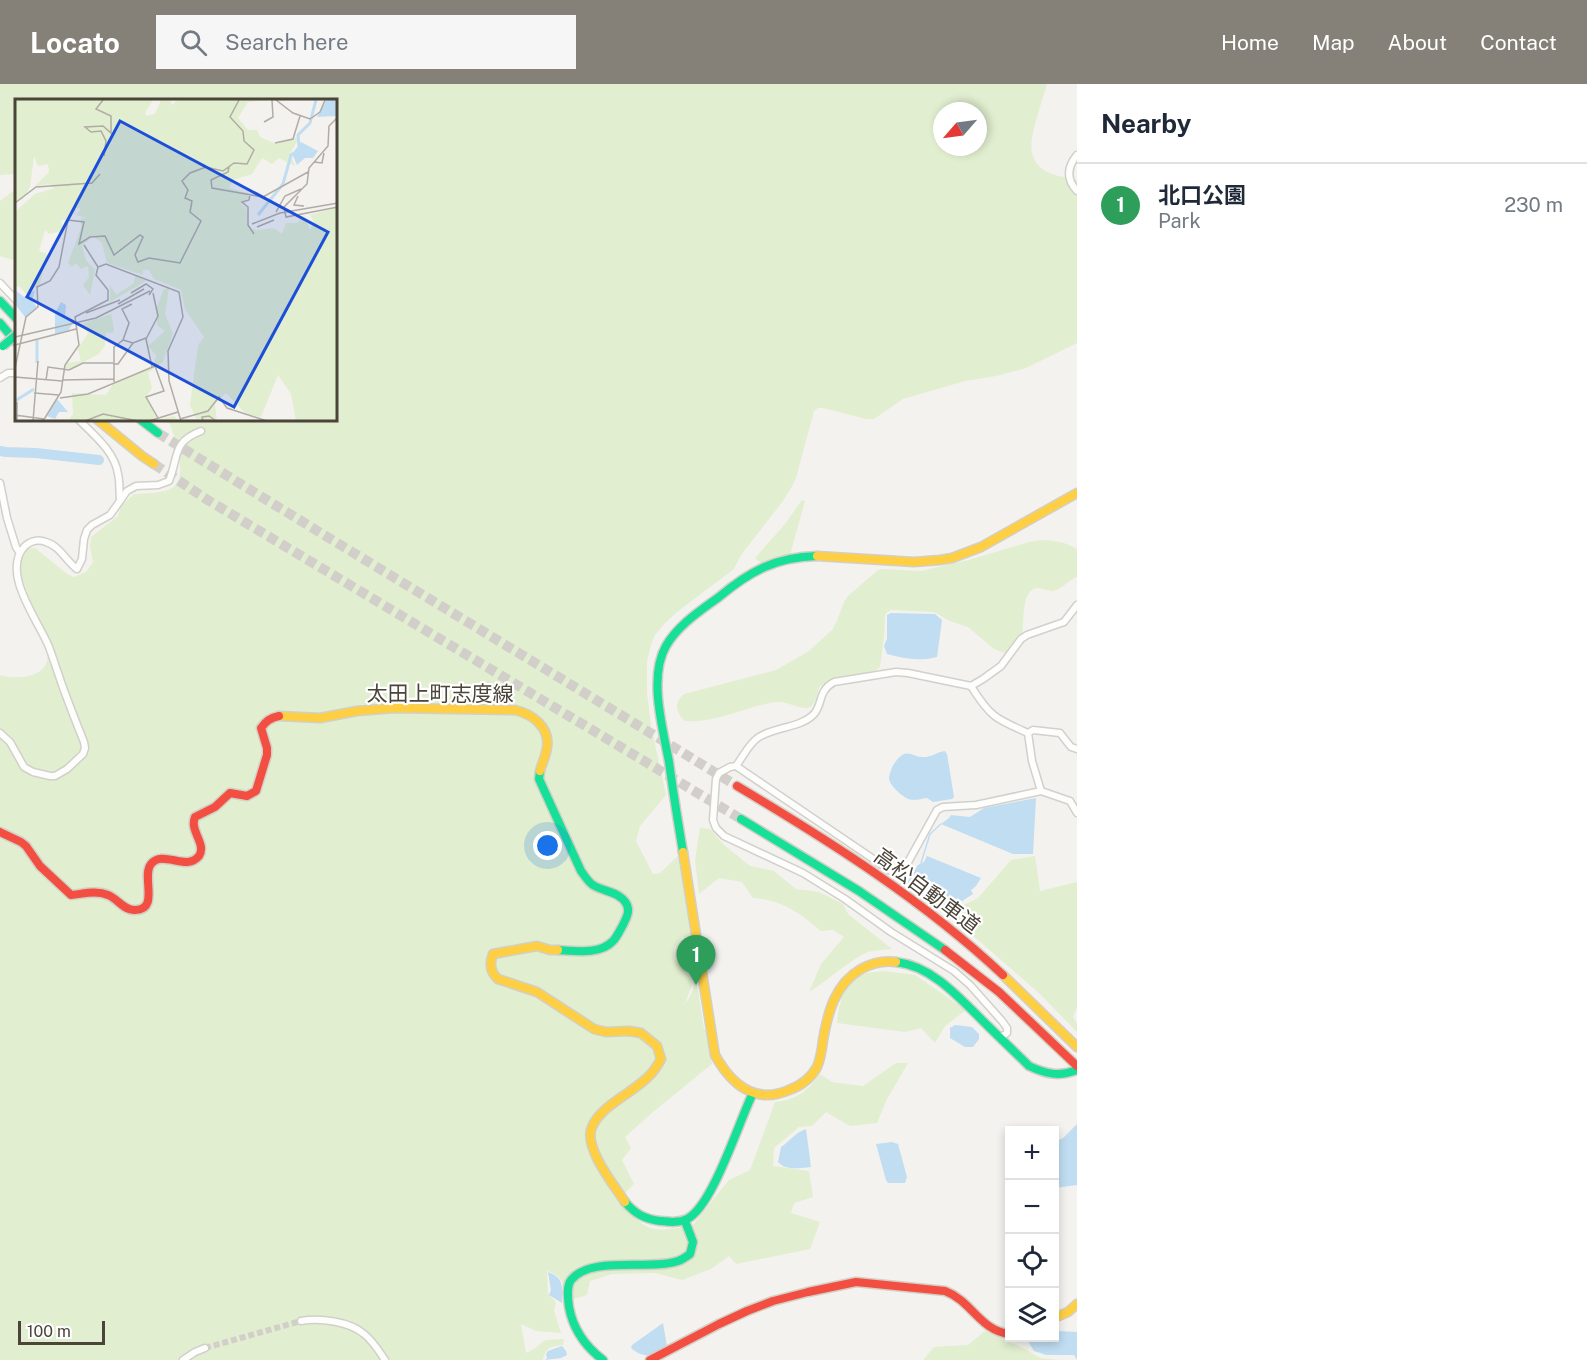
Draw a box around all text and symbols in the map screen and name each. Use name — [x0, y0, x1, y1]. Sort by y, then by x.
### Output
search box — [156, 15, 576, 69]
text: Locato — [30, 26, 120, 59]
icon: search — [177, 26, 210, 59]
text: Search here — [225, 29, 348, 55]
text: Home — [1221, 30, 1279, 55]
text: Map — [1312, 30, 1355, 55]
text: About — [1388, 30, 1447, 55]
text: Contact — [1480, 30, 1557, 55]
inset map — [15, 99, 338, 422]
north arrow — [933, 102, 987, 156]
text: Nearby — [1101, 108, 1191, 139]
text: 北口公園 — [1158, 182, 1246, 208]
text: 1 — [1116, 193, 1125, 217]
text: 230 m — [1504, 193, 1563, 217]
text: Park — [1158, 209, 1201, 233]
street label: 太田上町志度線 — [367, 681, 514, 706]
your location — [533, 831, 562, 860]
street label: 高松自動車道 — [869, 843, 985, 938]
pin: 1 — [676, 936, 716, 985]
map controls — [1005, 1126, 1059, 1342]
button: + — [1005, 1126, 1059, 1180]
button: − — [1005, 1180, 1059, 1234]
button: locate — [1005, 1234, 1059, 1288]
button: layers — [1005, 1288, 1059, 1342]
scale bar — [18, 1318, 105, 1346]
text: 100 m — [27, 1322, 71, 1341]

